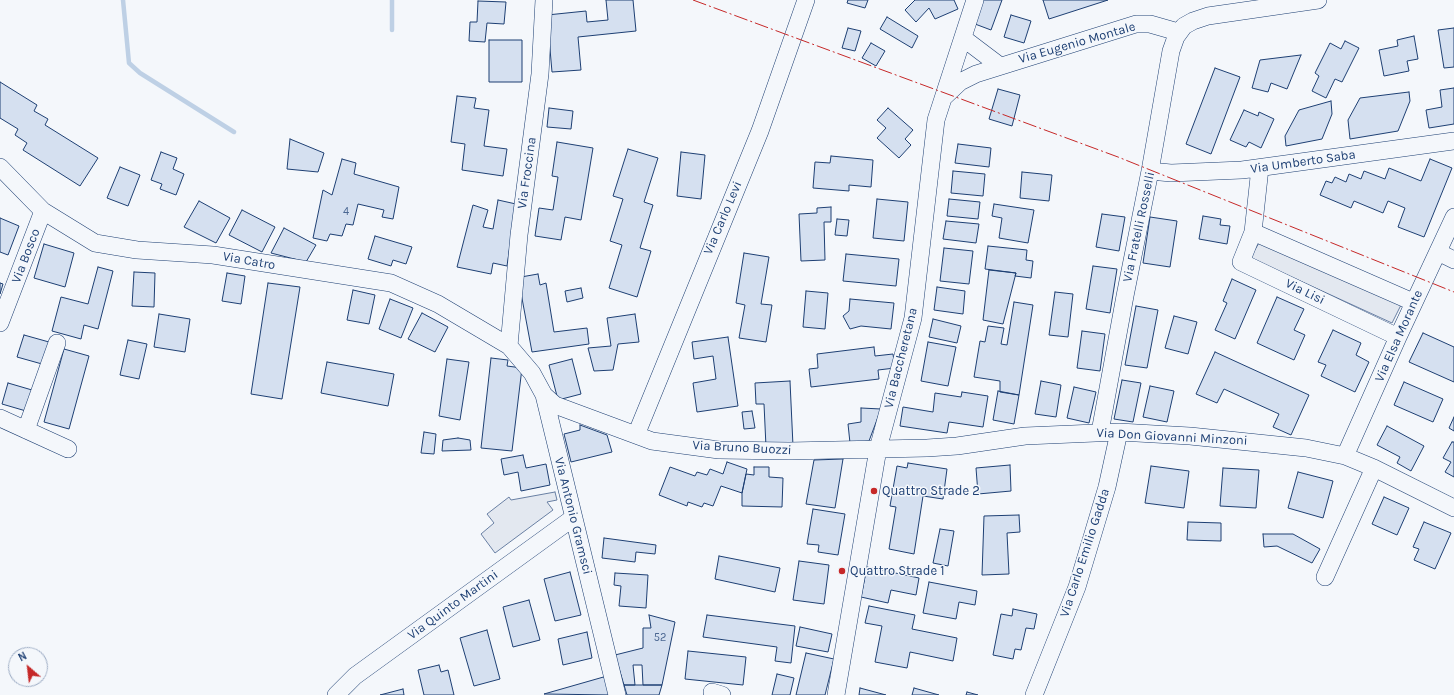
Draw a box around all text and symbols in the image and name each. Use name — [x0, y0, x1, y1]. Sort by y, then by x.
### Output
street label: Via Eugenio Montale — [1017, 19, 1137, 67]
street label: Via Froccina — [514, 136, 540, 210]
street label: Via Umberto Saba — [1249, 147, 1357, 177]
street label: Via Fratelli Rosselli — [1120, 170, 1158, 284]
street label: Via Carlo Levi — [701, 179, 745, 257]
house number: 4 — [343, 205, 349, 219]
street label: Via Bosco — [8, 226, 44, 286]
street label: Via Catro — [221, 249, 277, 273]
street label: Via Lisi — [1283, 276, 1327, 308]
street label: Via Elsa Morante — [1372, 288, 1426, 384]
street label: Via Baccheretana — [881, 306, 921, 410]
street label: Via Don Giovanni Minzoni — [1096, 425, 1248, 449]
street label: Via Bruno Buozzi — [692, 438, 792, 458]
street label: Via Antonio Gramsci — [551, 456, 595, 576]
place label: Quattro Strade 2 — [882, 483, 980, 499]
marker: Quattro Strade 2 — [869, 486, 879, 496]
street label: Via Carlo Emilio Gadda — [1057, 487, 1113, 619]
place label: Quattro Strade 1 — [850, 563, 945, 579]
marker: Quattro Strade 1 — [837, 566, 847, 576]
street label: Via Quinto Martini — [405, 567, 501, 643]
house number: 52 — [654, 631, 666, 645]
north arrow — [8, 647, 48, 687]
text: N — [16, 649, 29, 664]

